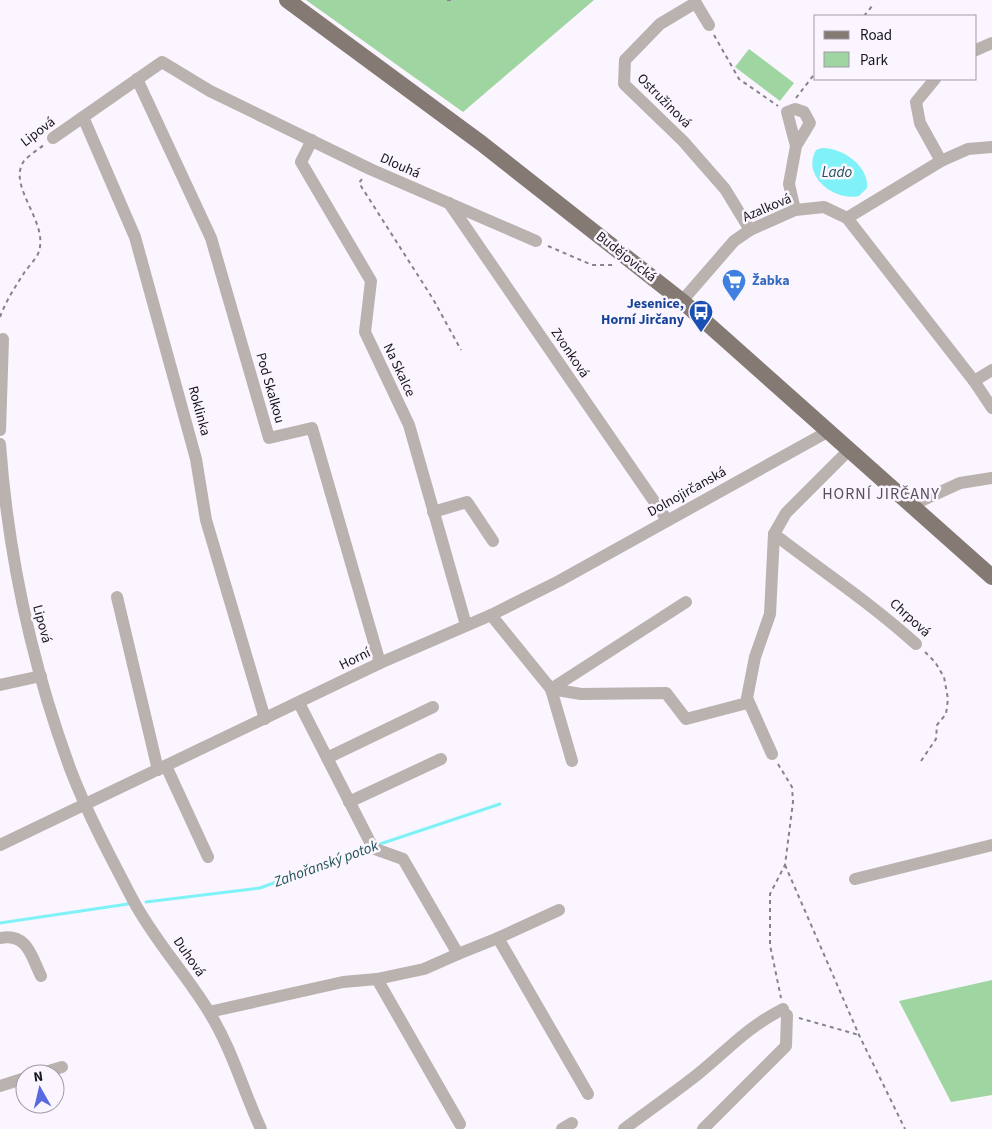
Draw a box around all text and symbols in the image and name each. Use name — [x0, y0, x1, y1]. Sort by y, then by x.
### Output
legend — [814, 15, 977, 80]
text: Road — [860, 25, 892, 46]
text: Park — [860, 50, 889, 71]
street label: Ostružinová — [632, 69, 696, 133]
street label: Lipová — [16, 112, 60, 152]
street label: Dlouhá — [377, 148, 423, 184]
water label: Lado — [822, 162, 853, 183]
street label: Azalková — [739, 189, 795, 227]
street label: Budějovická — [592, 227, 660, 287]
supermarket icon: Žabka — [721, 268, 747, 302]
place label: Žabka — [752, 271, 790, 291]
place label: Jesenice, Horní Jirčany — [601, 294, 685, 330]
bus stop icon: Jesenice, Horní Jirčany — [688, 299, 714, 333]
street label: Zvonková — [546, 324, 594, 382]
street label: Na Skalce — [378, 340, 420, 400]
street label: Pod Skalkou — [250, 350, 290, 426]
street label: Roklinka — [183, 384, 215, 438]
street label: Dolnojirčanská — [644, 462, 730, 522]
district label: HORNÍ JIRČANY — [822, 483, 940, 505]
street label: Chrpová — [885, 594, 935, 642]
street label: Lipová — [27, 603, 57, 645]
street label: Horní — [336, 643, 375, 675]
water label: Zahořanský potok — [270, 835, 382, 893]
street label: Duhová — [168, 933, 210, 981]
north arrow — [15, 1064, 65, 1114]
text: N — [32, 1067, 44, 1088]

